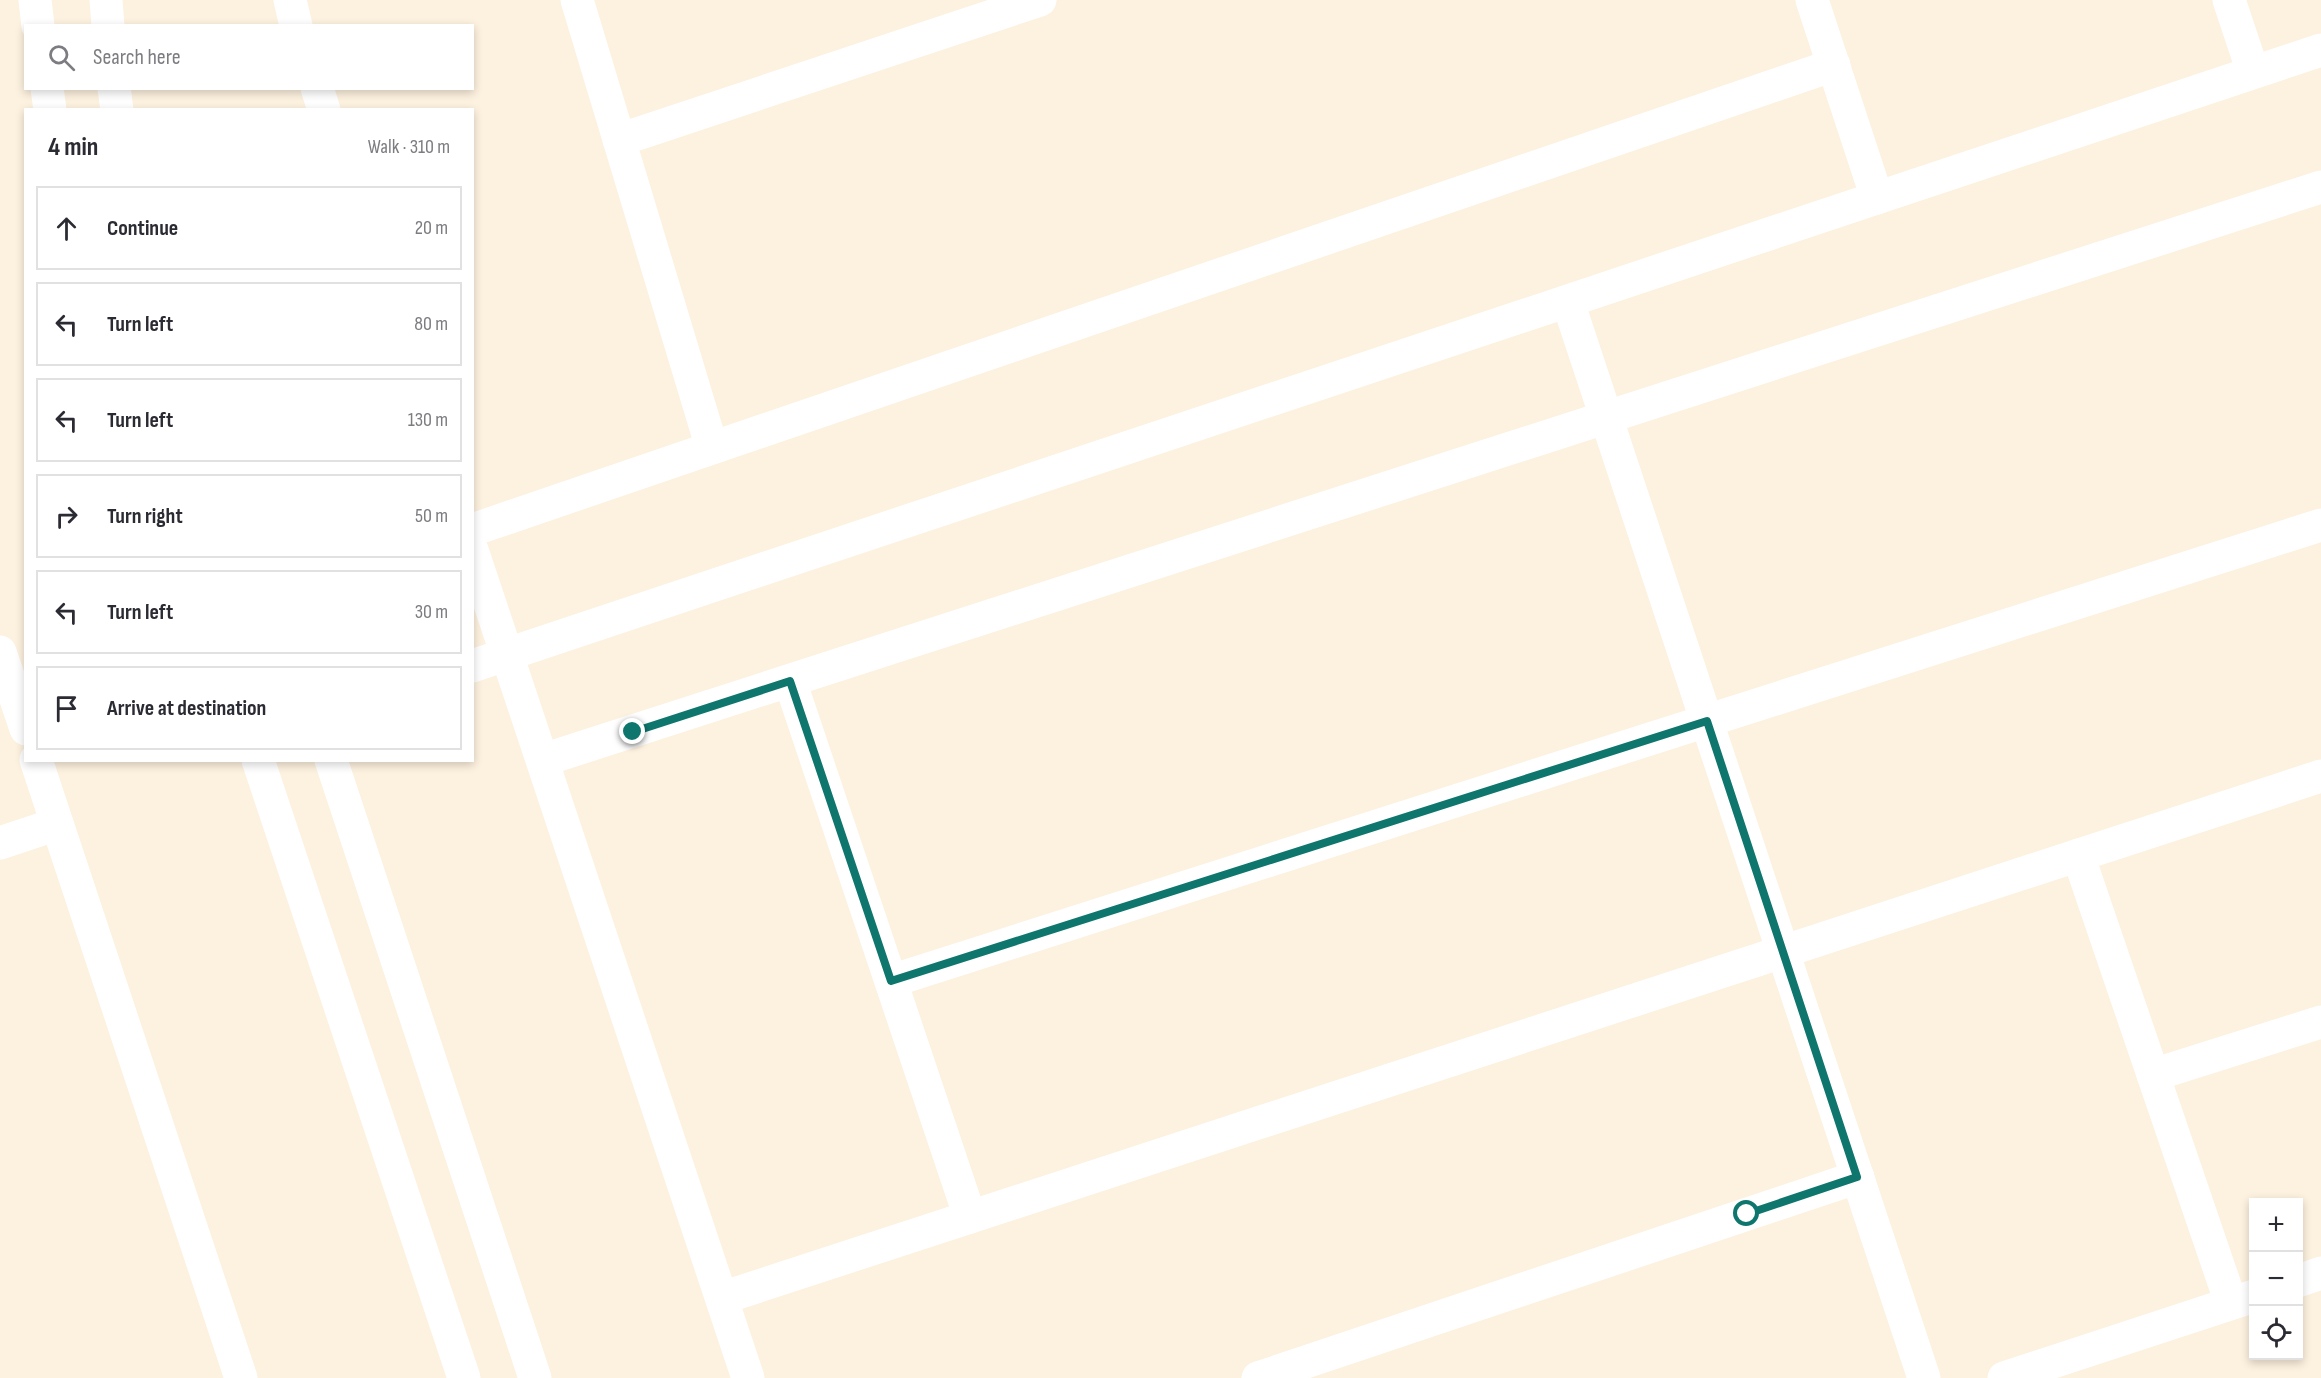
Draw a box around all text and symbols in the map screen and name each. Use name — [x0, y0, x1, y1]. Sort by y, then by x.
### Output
search box — [24, 24, 474, 90]
icon: search — [45, 41, 78, 74]
text: Search here — [93, 44, 180, 71]
text: 4 min — [48, 132, 98, 163]
text: Walk · 310 m — [368, 135, 450, 159]
icon: ahead — [50, 212, 83, 245]
text: Continue — [107, 215, 178, 242]
text: 20 m — [415, 216, 448, 240]
icon: left — [50, 308, 83, 341]
text: Turn left — [107, 311, 173, 338]
text: 80 m — [414, 312, 448, 336]
icon: left — [50, 404, 83, 437]
text: Turn left — [107, 407, 173, 434]
text: 130 m — [408, 408, 448, 432]
icon: right — [50, 500, 83, 533]
text: Turn right — [107, 503, 183, 530]
text: 50 m — [415, 504, 448, 528]
icon: left — [50, 596, 83, 629]
text: Turn left — [107, 599, 173, 626]
text: 30 m — [415, 600, 448, 624]
icon: arrive — [50, 692, 83, 725]
text: Arrive at destination — [107, 695, 266, 722]
route end — [619, 718, 645, 744]
map controls — [2249, 1198, 2303, 1360]
button: + — [2249, 1198, 2303, 1252]
route start — [1733, 1200, 1759, 1226]
button: − — [2249, 1252, 2303, 1306]
button: locate — [2249, 1306, 2303, 1360]

